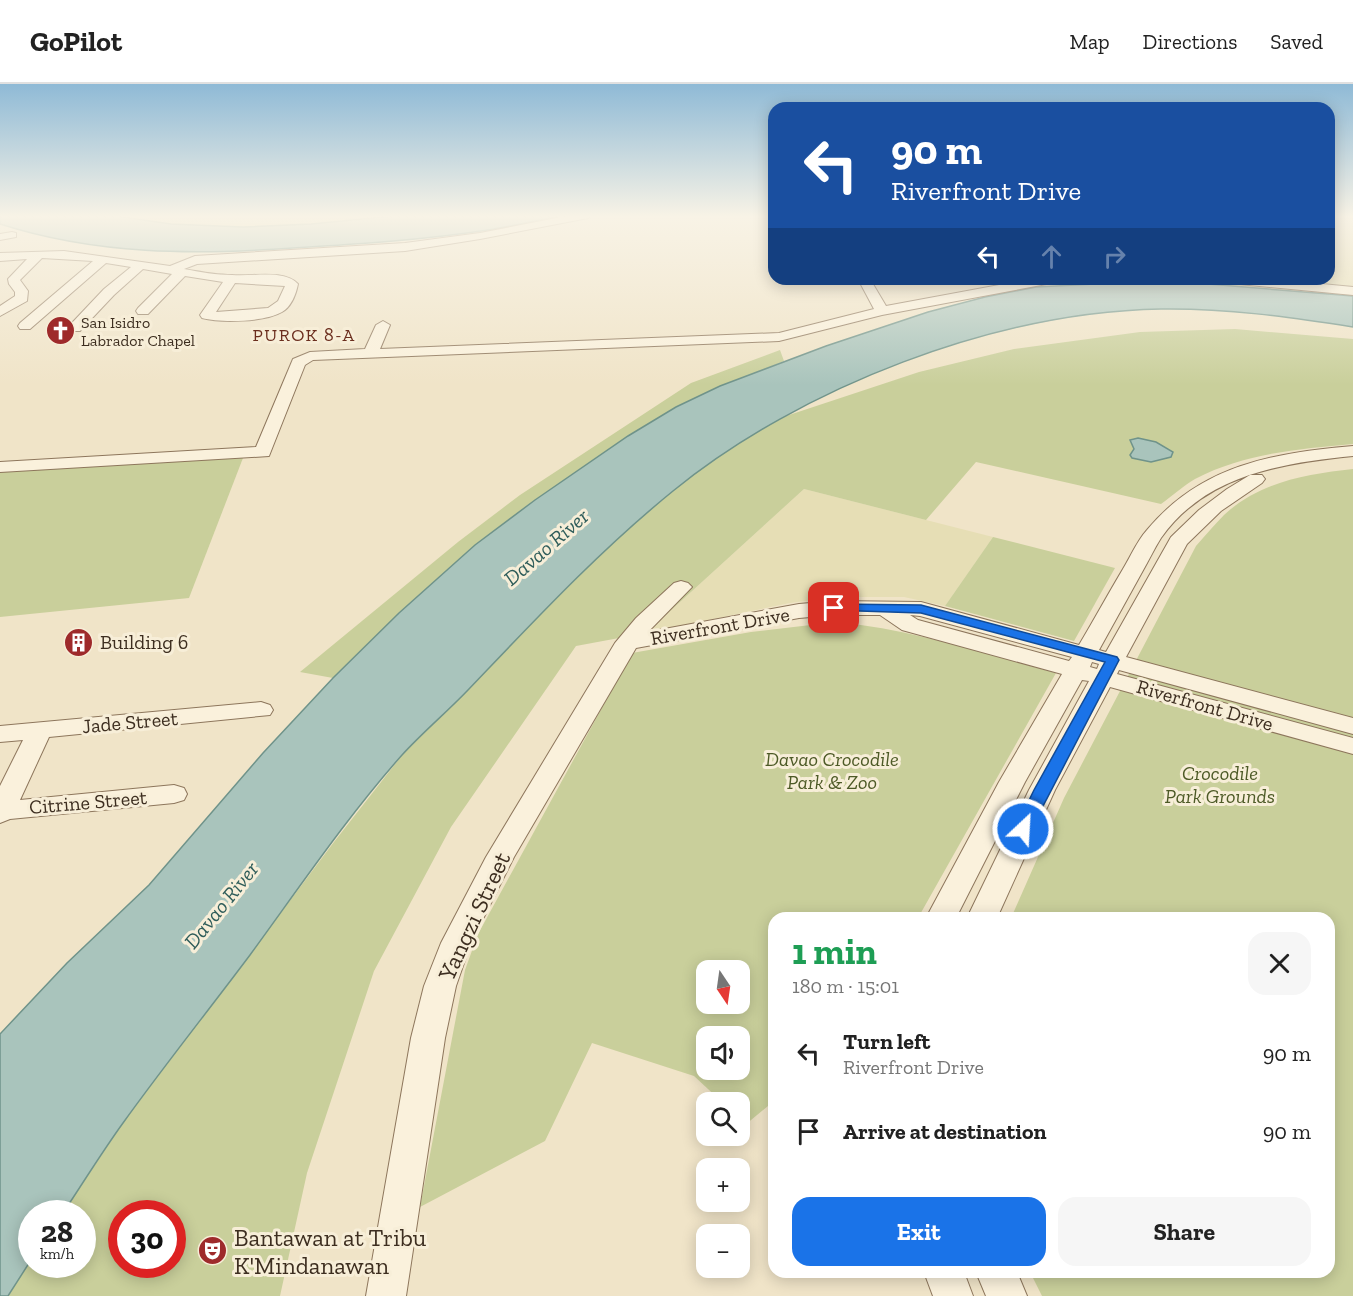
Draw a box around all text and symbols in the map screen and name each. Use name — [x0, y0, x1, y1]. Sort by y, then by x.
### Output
text: GoPilot — [30, 25, 122, 58]
text: Map — [1070, 29, 1110, 54]
text: Directions — [1143, 29, 1237, 54]
text: Saved — [1270, 29, 1323, 54]
text: 90 m — [891, 124, 982, 175]
icon: left — [792, 126, 870, 204]
text: Riverfront Drive — [891, 175, 1081, 207]
icon: left — [972, 240, 1005, 273]
icon: ahead — [1035, 240, 1068, 273]
icon: right — [1098, 240, 1131, 273]
place label: San Isidro Labrador Chapel — [81, 313, 195, 350]
church icon: San Isidro Labrador Chapel — [44, 315, 76, 347]
district label: PUROK 8-A — [252, 324, 356, 346]
water label: Davao River — [498, 503, 594, 591]
pin — [808, 582, 859, 633]
icon: arrive — [817, 591, 850, 624]
street label: Riverfront Drive — [649, 602, 791, 650]
building icon: Building 6 — [63, 626, 95, 658]
place label: Building 6 — [100, 630, 188, 654]
street label: Riverfront Drive — [1134, 674, 1276, 736]
street label: Jade Street — [81, 706, 179, 738]
park label: Davao Crocodile Park & Zoo — [765, 747, 899, 794]
park label: Crocodile Park Grounds — [1165, 761, 1275, 808]
street label: Citrine Street — [28, 785, 148, 819]
position arrow — [991, 797, 1055, 861]
street label: Yangzi Street — [431, 847, 516, 986]
water label: Davao River — [179, 856, 264, 953]
text: 1 min — [792, 930, 877, 973]
button: close — [1248, 932, 1311, 995]
north arrow — [696, 960, 750, 1014]
map controls — [696, 960, 750, 1278]
text: 180 m · 15:01 — [792, 974, 899, 998]
button: sound — [696, 1026, 750, 1080]
text: Turn left — [843, 1028, 930, 1055]
icon: left — [792, 1037, 825, 1070]
text: 90 m — [1263, 1040, 1311, 1067]
text: Riverfront Drive — [843, 1055, 984, 1079]
button: search — [696, 1092, 750, 1146]
icon: arrive — [792, 1115, 825, 1148]
text: Arrive at destination — [843, 1118, 1046, 1145]
text: 90 m — [1263, 1118, 1311, 1145]
button: + — [696, 1158, 750, 1212]
button: Exit — [792, 1197, 1046, 1266]
button: Share — [1058, 1197, 1311, 1266]
speed limit sign: 30 — [108, 1200, 186, 1278]
text: 28 — [41, 1214, 73, 1250]
place label: Bantawan at Tribu K'Mindanawan — [234, 1223, 427, 1280]
button: − — [696, 1224, 750, 1278]
theatre icon: Bantawan at Tribu K'Mindanawan — [197, 1235, 229, 1267]
text: km/h — [40, 1245, 74, 1263]

